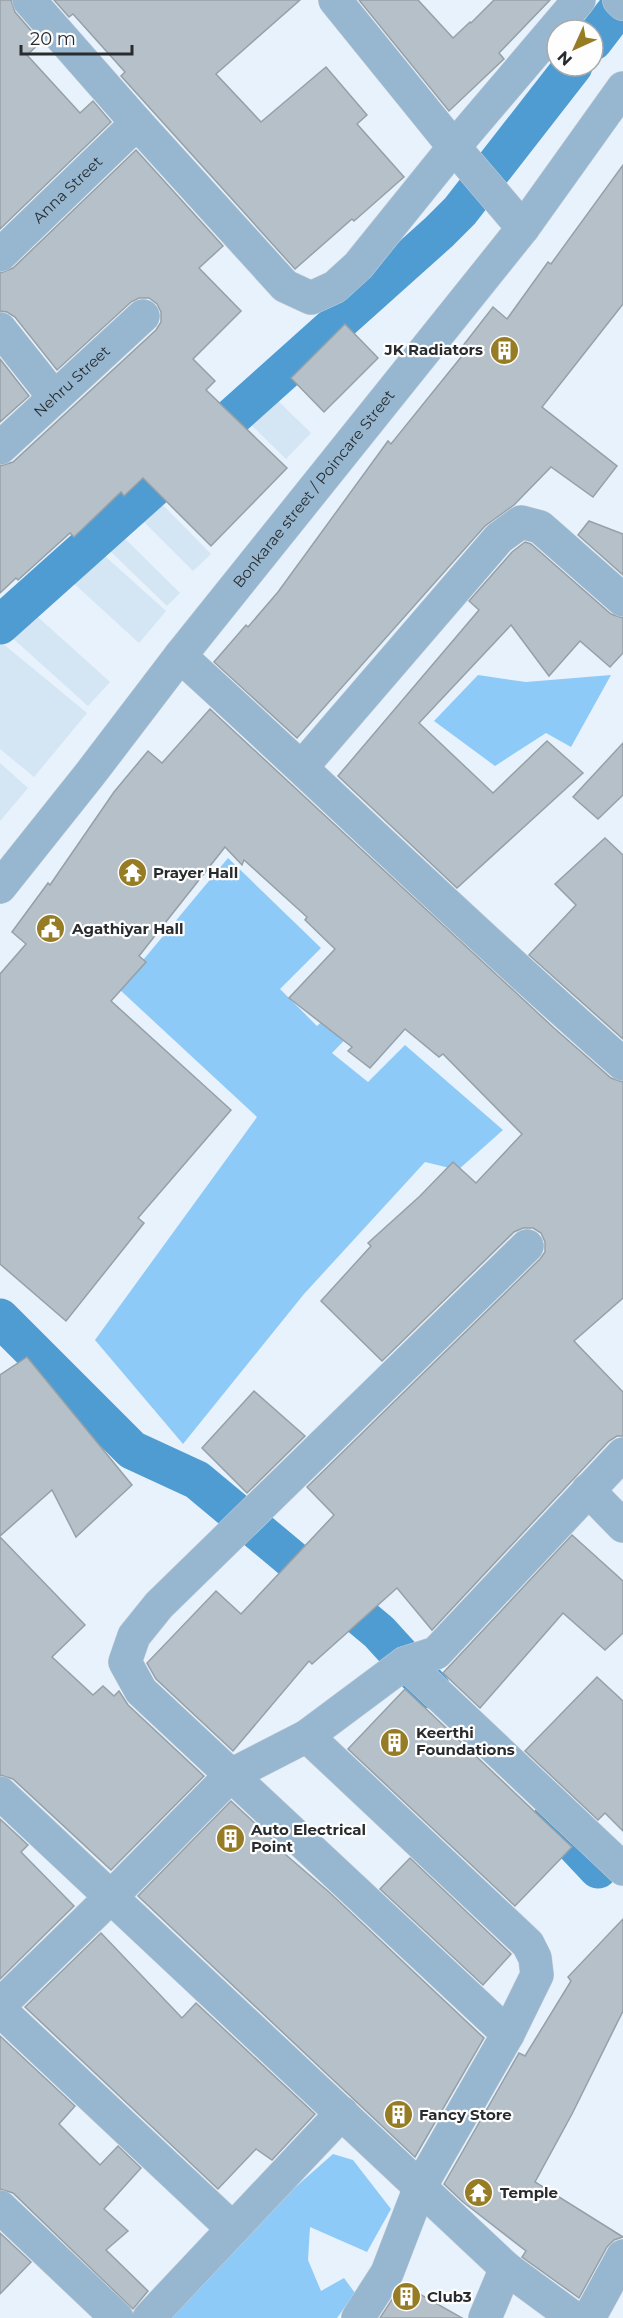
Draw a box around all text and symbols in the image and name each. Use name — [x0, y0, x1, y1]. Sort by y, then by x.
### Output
scale bar — [21, 18, 132, 56]
north arrow — [545, 18, 605, 78]
text: 20 m — [30, 28, 76, 50]
text: N — [553, 47, 576, 70]
street label: Anna Street — [29, 152, 106, 227]
building icon: JK Radiators — [488, 334, 520, 366]
place label: JK Radiators — [384, 340, 483, 359]
street label: Nehru Street — [30, 341, 114, 421]
street label: Bonkarae street / Poincare Street — [229, 386, 398, 591]
temple icon: Prayer Hall — [116, 857, 148, 889]
place label: Prayer Hall — [153, 863, 238, 882]
public building icon: Agathiyar Hall — [35, 913, 67, 945]
place label: Agathiyar Hall — [71, 919, 184, 938]
place label: Keerthi Foundations — [416, 1723, 515, 1759]
building icon: Keerthi Foundations — [379, 1726, 411, 1758]
place label: Auto Electrical Point — [250, 1820, 366, 1856]
building icon: Auto Electrical Point — [214, 1823, 246, 1855]
building icon: Fancy Store — [382, 2099, 414, 2131]
place label: Fancy Store — [419, 2105, 512, 2124]
temple icon: Temple — [463, 2177, 495, 2209]
place label: Temple — [500, 2183, 558, 2202]
building icon: Club3 — [390, 2281, 422, 2313]
place label: Club3 — [427, 2287, 472, 2306]

